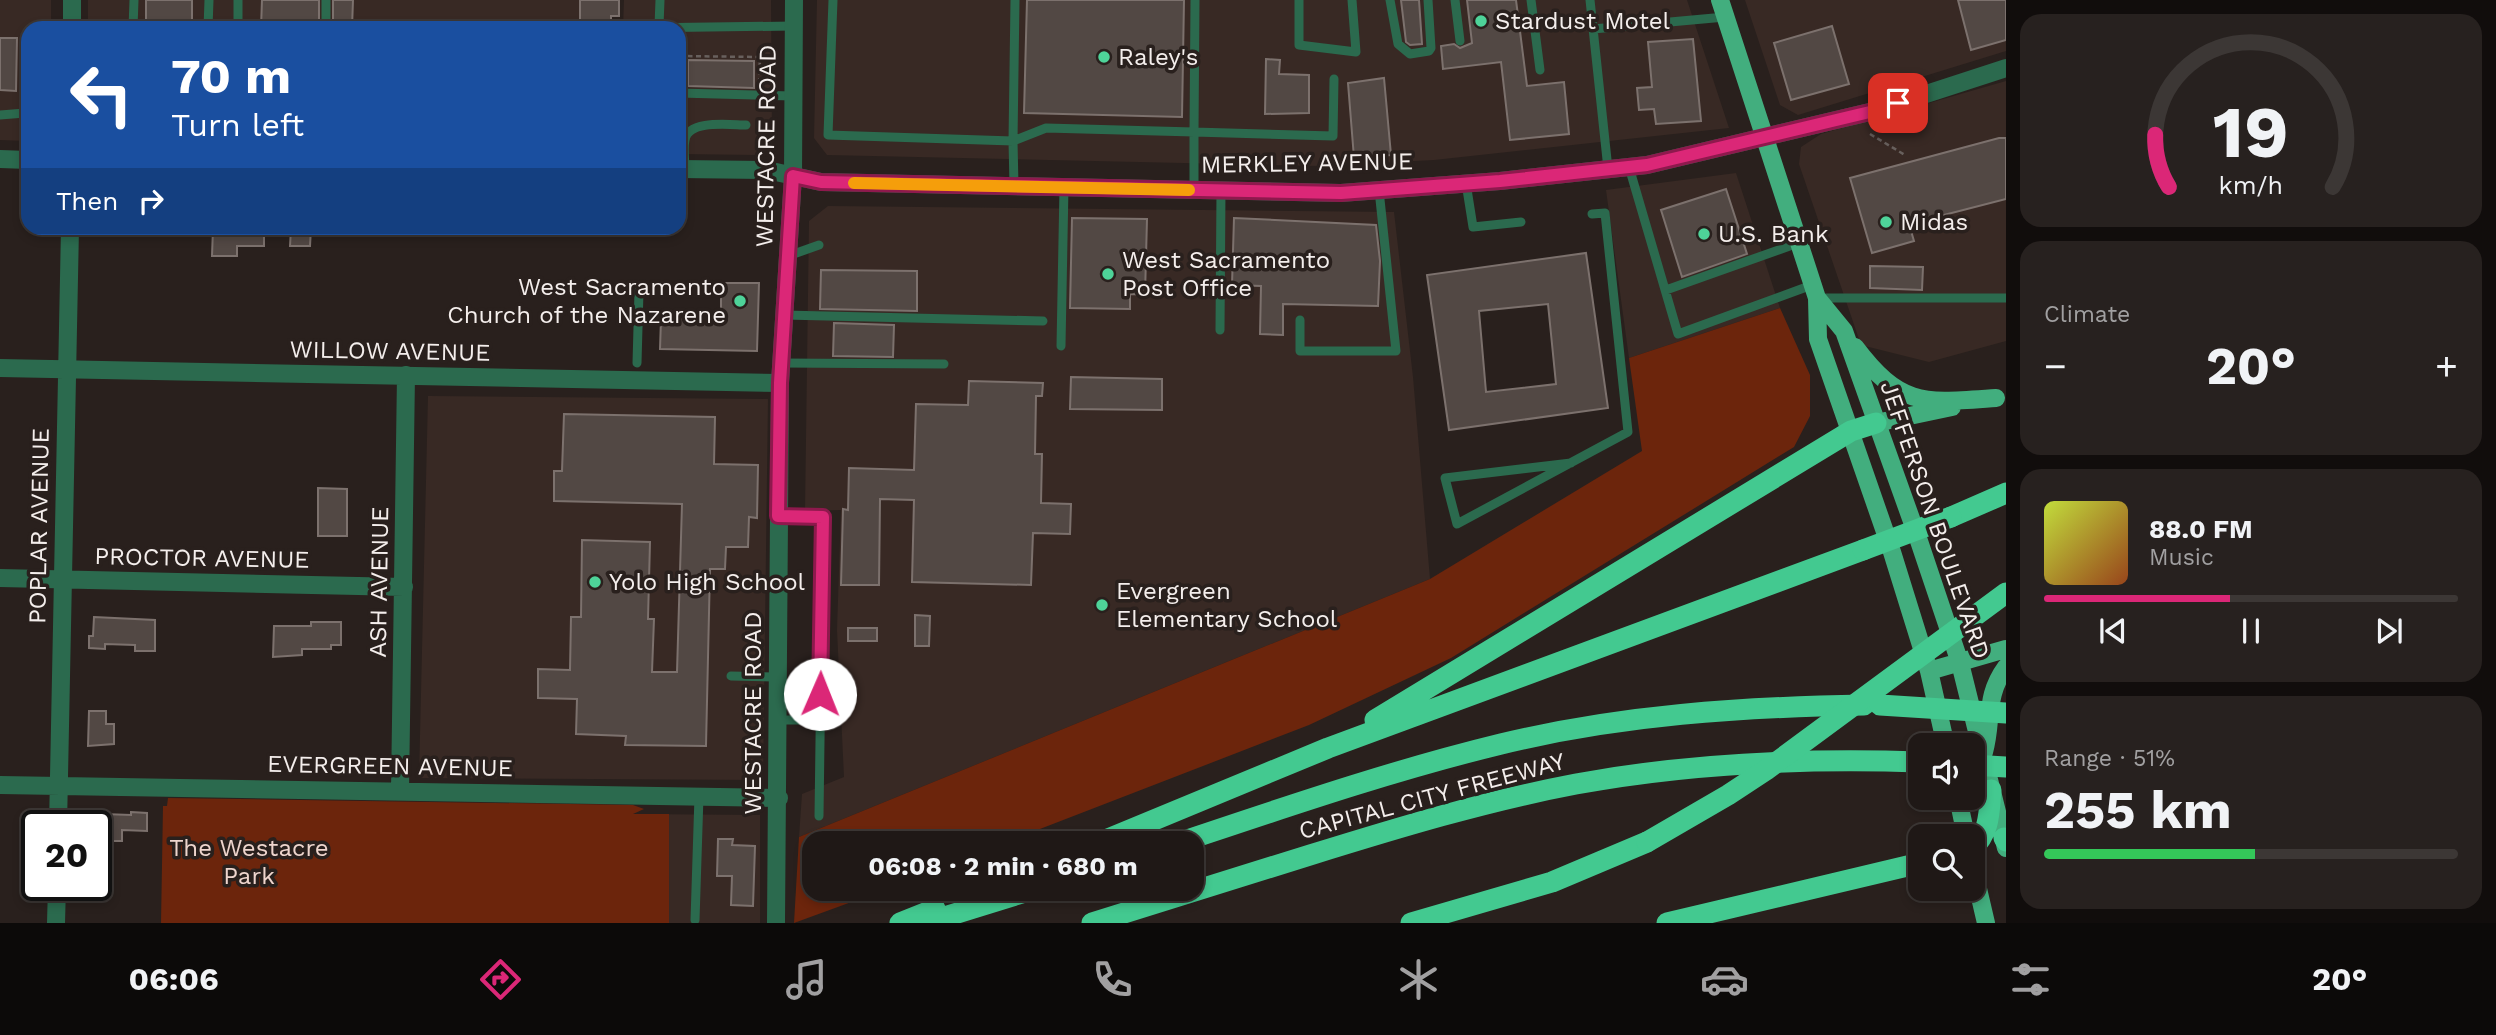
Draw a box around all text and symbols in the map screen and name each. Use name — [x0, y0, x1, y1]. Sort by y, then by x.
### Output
place label: Stardust Motel — [1495, 7, 1671, 35]
marker: Stardust Motel — [1473, 13, 1489, 29]
place label: Raley's — [1118, 43, 1199, 71]
street label: WESTACRE ROAD — [750, 44, 782, 248]
text: 70 m — [171, 47, 291, 105]
icon: left — [56, 49, 147, 140]
marker: Raley's — [1096, 49, 1112, 65]
pin — [1868, 73, 1928, 133]
icon: arrive — [1879, 84, 1917, 122]
text: 19 — [2213, 89, 2289, 175]
text: Turn left — [171, 106, 304, 144]
street label: MERKLEY AVENUE — [1201, 147, 1413, 179]
text: km/h — [2219, 170, 2283, 199]
icon: right — [132, 182, 170, 220]
text: Then — [56, 186, 118, 216]
place label: Midas — [1900, 208, 1968, 236]
marker: Midas — [1878, 214, 1894, 230]
place label: U.S. Bank — [1718, 220, 1829, 248]
marker: U.S. Bank — [1696, 226, 1712, 242]
place label: West Sacramento Post Office — [1122, 246, 1330, 302]
marker: West Sacramento Post Office — [1100, 266, 1116, 282]
place label: West Sacramento Church of the Nazarene — [447, 273, 726, 329]
marker: West Sacramento Church of the Nazarene — [732, 293, 748, 309]
text: Climate — [2044, 301, 2130, 328]
street label: WILLOW AVENUE — [289, 335, 491, 367]
text: 20° — [2206, 336, 2296, 397]
text: − — [2044, 344, 2067, 388]
text: + — [2435, 344, 2458, 388]
street label: JEFFERSON BOULEVARD — [1874, 377, 1996, 663]
street label: POPLAR AVENUE — [23, 428, 55, 624]
street label: ASH AVENUE — [364, 506, 394, 658]
text: 88.0 FM — [2149, 514, 2253, 544]
street label: PROCTOR AVENUE — [94, 542, 310, 574]
text: Music — [2149, 544, 2214, 571]
place label: Yolo High School — [609, 568, 806, 596]
marker: Yolo High School — [587, 574, 603, 590]
place label: Evergreen Elementary School — [1116, 577, 1338, 633]
marker: Evergreen Elementary School — [1094, 597, 1110, 613]
street label: WESTACRE ROAD — [739, 612, 767, 815]
icon: previous — [2094, 612, 2132, 650]
icon: pause — [2232, 612, 2270, 650]
icon: next — [2370, 612, 2408, 650]
position arrow — [783, 657, 857, 731]
map controls — [1908, 733, 1985, 901]
button: sound — [1908, 733, 1985, 810]
text: Range · 51% — [2044, 745, 2175, 772]
street label: CAPITAL CITY FREEWAY — [1296, 747, 1568, 845]
street label: EVERGREEN AVENUE — [267, 750, 513, 782]
text: 255 km — [2044, 780, 2232, 841]
speed limit sign: 20 — [21, 810, 112, 901]
button: search — [1908, 824, 1985, 901]
park label: The Westacre Park — [169, 834, 329, 890]
text: 06:08 · 2 min · 680 m — [868, 851, 1138, 881]
icon: directions — [476, 955, 525, 1004]
icon: music — [782, 955, 831, 1004]
icon: phone — [1088, 955, 1137, 1004]
icon: climate — [1394, 955, 1443, 1004]
icon: car — [1700, 955, 1749, 1004]
icon: filters — [2006, 955, 2055, 1004]
text: 06:06 — [129, 960, 219, 998]
text: 20° — [2312, 960, 2367, 998]

